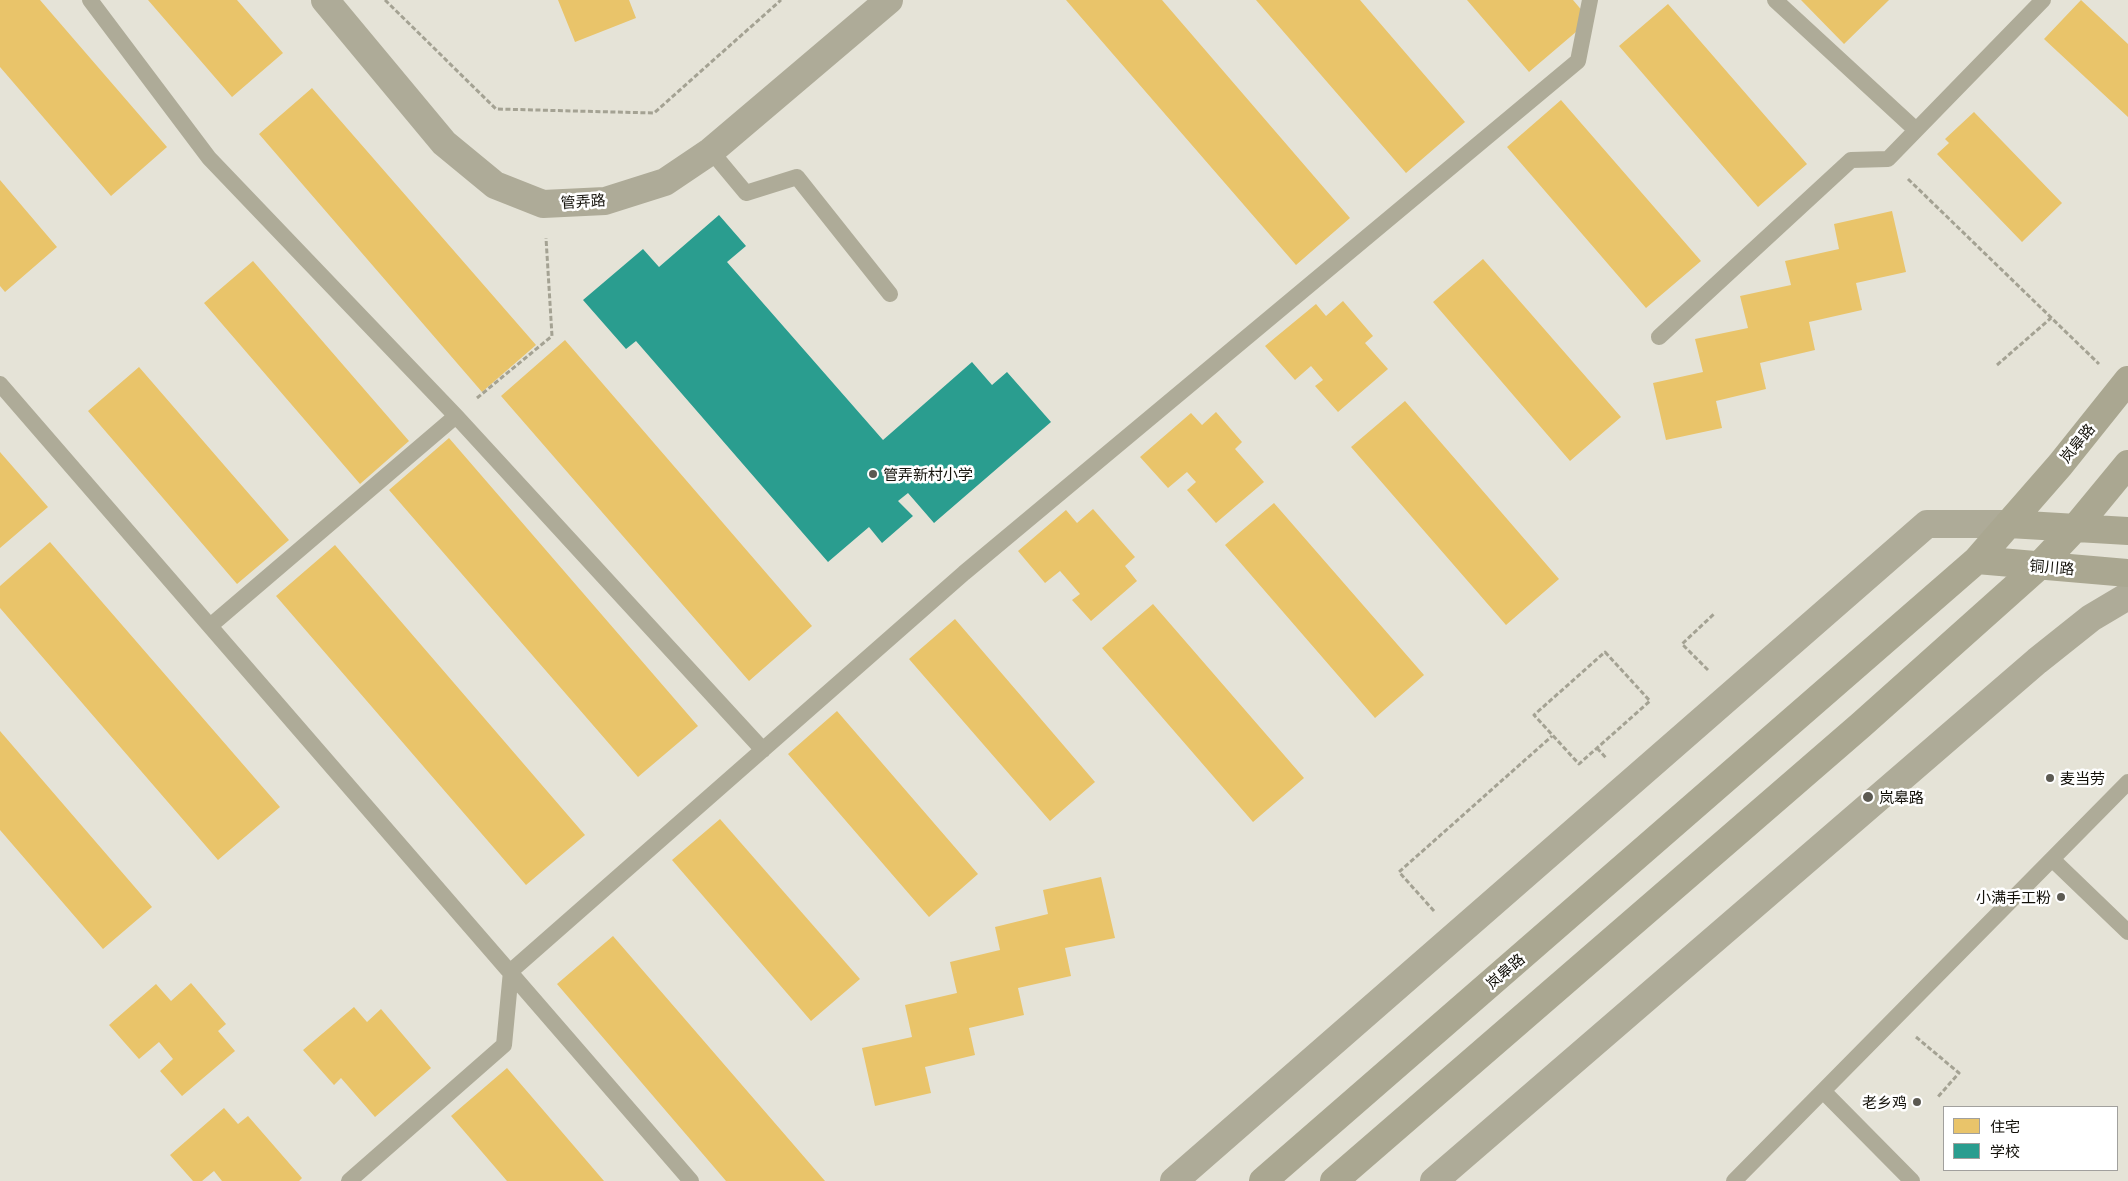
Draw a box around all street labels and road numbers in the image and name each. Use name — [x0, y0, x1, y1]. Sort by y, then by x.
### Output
street label: 管弄路 — [560, 190, 606, 212]
street label: 岚皋路 — [2056, 420, 2098, 466]
street label: 铜川路 — [2029, 556, 2075, 578]
street label: 岚皋路 — [1482, 949, 1528, 993]

